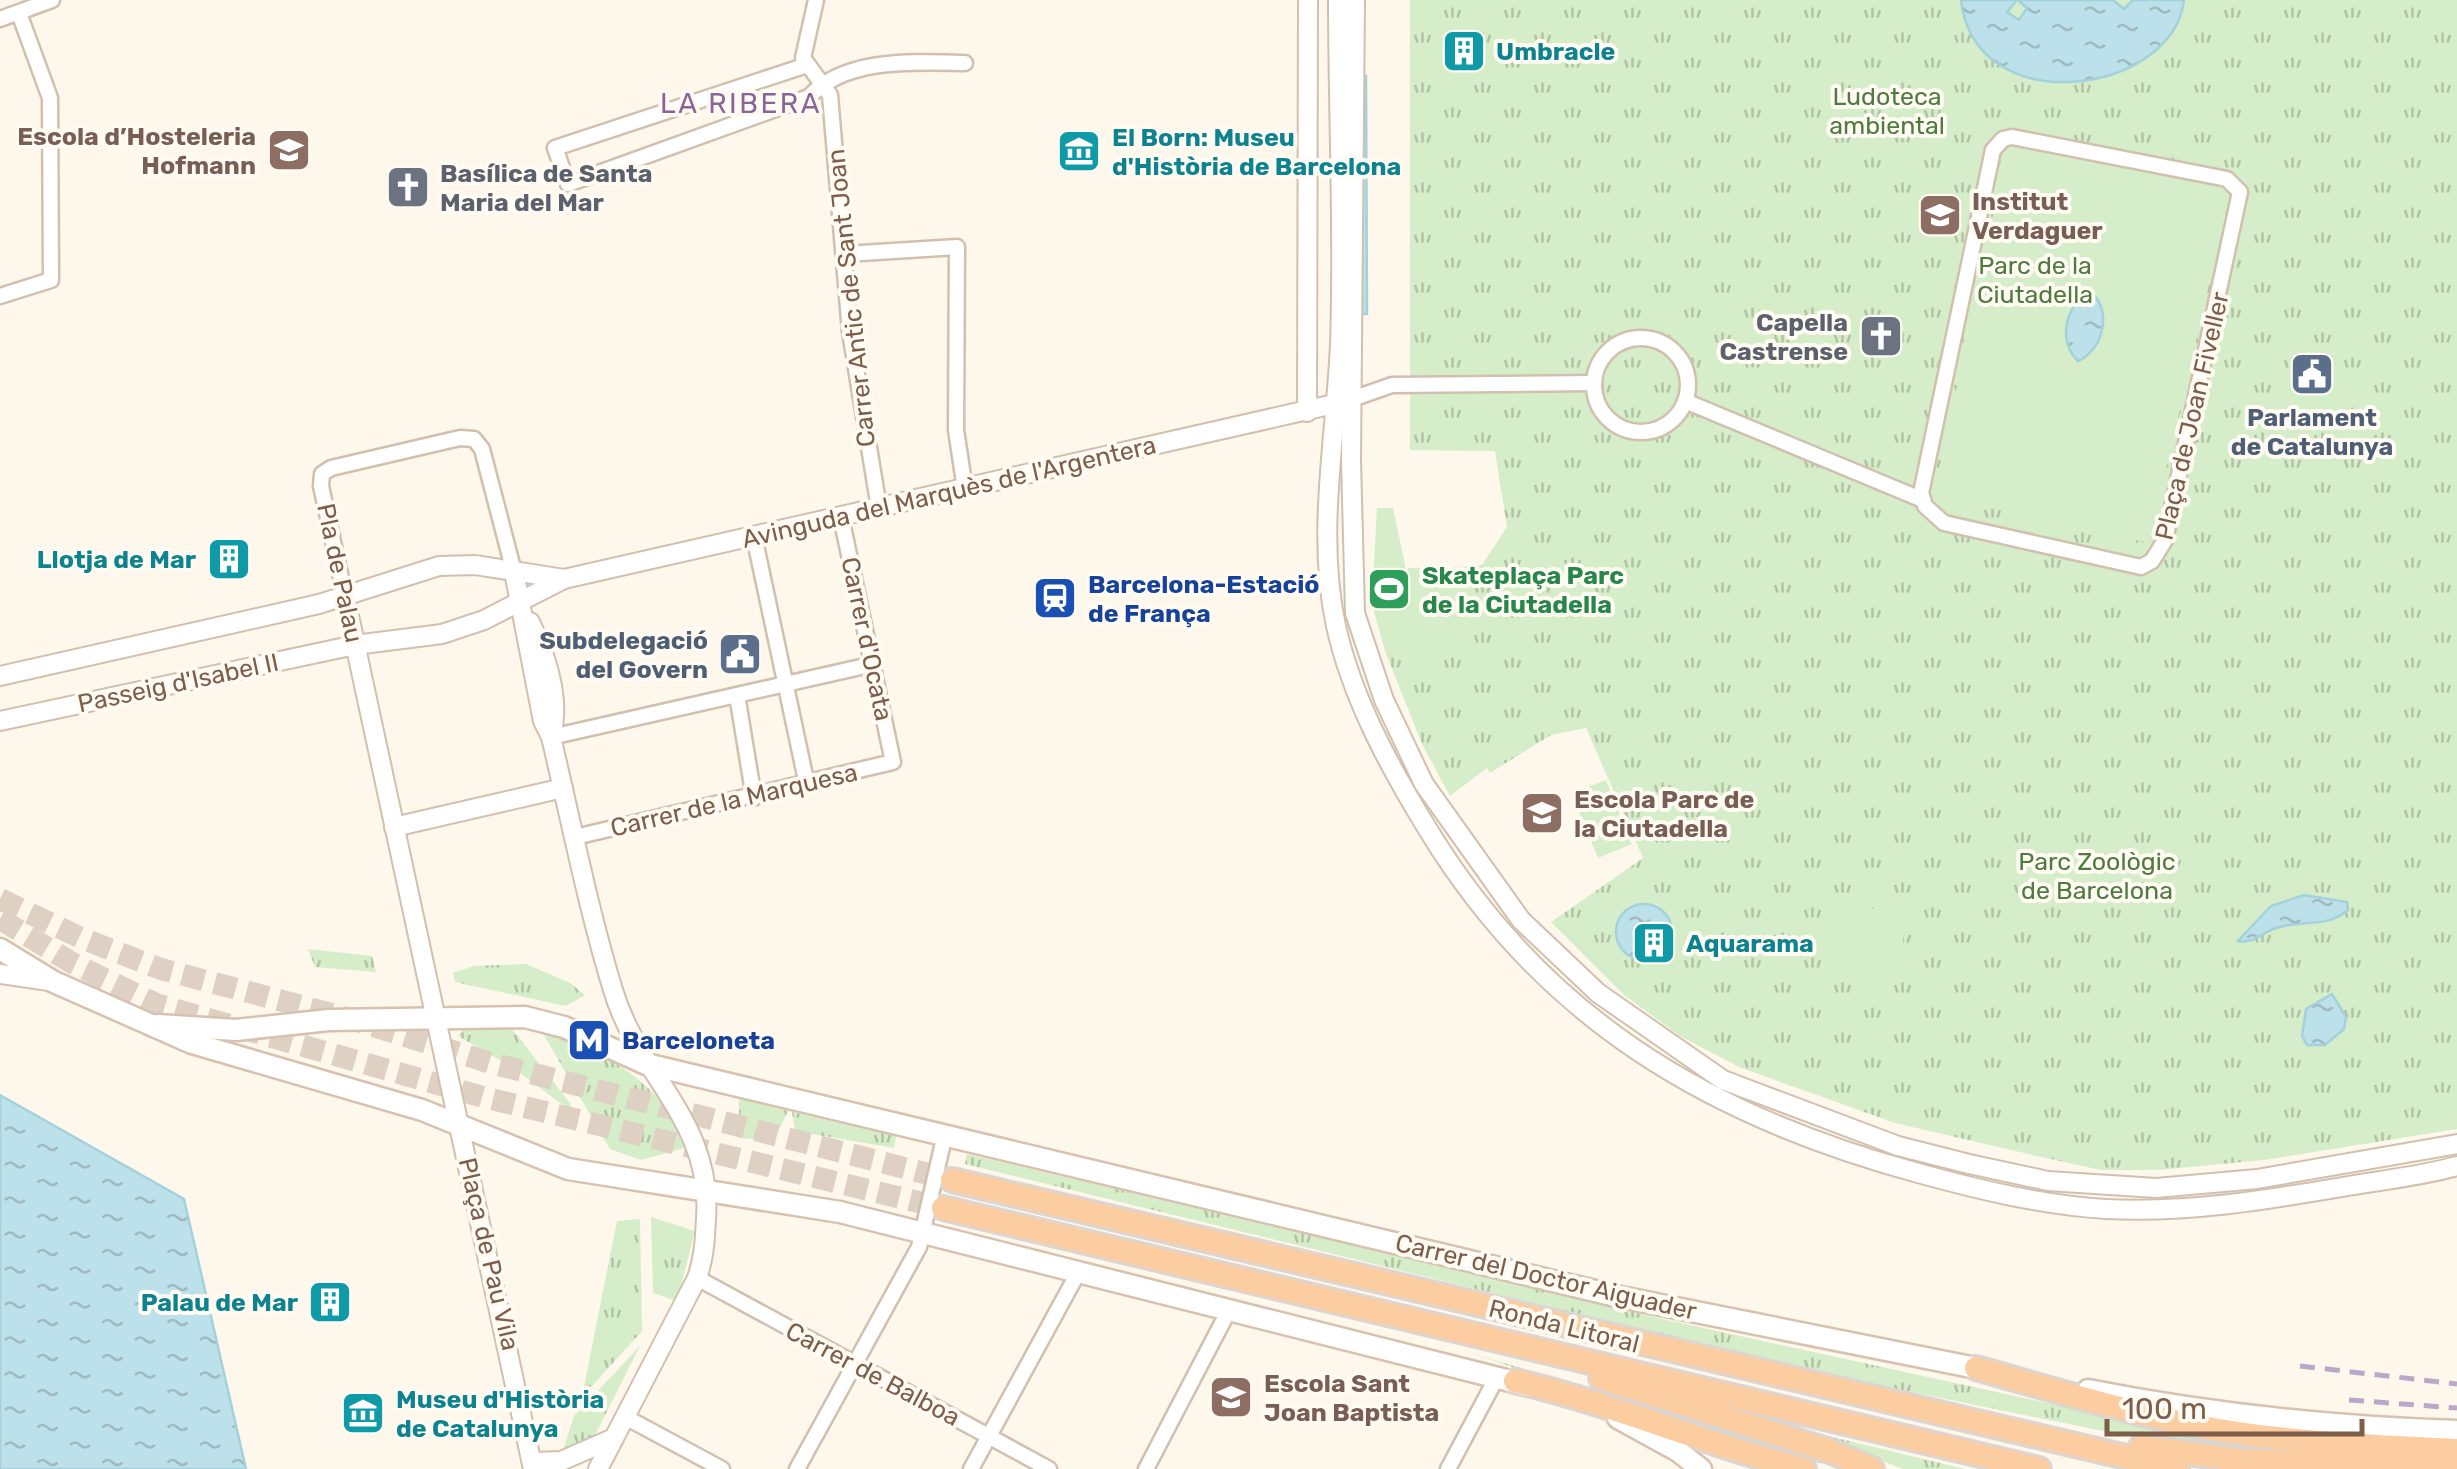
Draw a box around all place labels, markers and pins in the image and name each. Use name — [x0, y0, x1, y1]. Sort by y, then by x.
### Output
building icon: Umbracle — [1441, 28, 1487, 74]
place label: Umbracle — [1496, 37, 1615, 66]
place label: Escola d’Hosteleria Hofmann — [17, 122, 256, 180]
place label: El Born: Museu d'Història de Barcelona — [1112, 123, 1401, 181]
school or university icon: Escola d’Hosteleria Hofmann — [266, 127, 312, 173]
museum icon: El Born: Museu d'Història de Barcelona — [1056, 128, 1102, 174]
place label: Basílica de Santa Maria del Mar — [440, 159, 652, 217]
church icon: Basílica de Santa Maria del Mar — [385, 164, 431, 210]
place label: Institut Verdaguer — [1972, 187, 2103, 245]
school or university icon: Institut Verdaguer — [1917, 192, 1963, 238]
place label: Capella Castrense — [1719, 308, 1848, 366]
church icon: Capella Castrense — [1858, 313, 1904, 359]
public building icon: Parlament de Catalunya — [2289, 351, 2335, 397]
place label: Parlament de Catalunya — [2231, 403, 2393, 461]
building icon: Llotja de Mar — [206, 536, 252, 582]
place label: Llotja de Mar — [37, 545, 197, 574]
place label: Skateplaça Parc de la Ciutadella — [1422, 561, 1624, 619]
sports icon: Skateplaça Parc de la Ciutadella — [1366, 566, 1412, 612]
place label: Barcelona-Estació de França — [1088, 570, 1320, 628]
station icon: Barcelona-Estació de França — [1032, 575, 1078, 621]
place label: Subdelegació del Govern — [539, 626, 708, 684]
public building icon: Subdelegació del Govern — [717, 631, 763, 677]
place label: Escola Parc de la Ciutadella — [1574, 785, 1754, 843]
school or university icon: Escola Parc de la Ciutadella — [1519, 790, 1565, 836]
building icon: Aquarama — [1631, 920, 1677, 966]
place label: Aquarama — [1686, 929, 1814, 958]
metro station icon: Barceloneta — [566, 1017, 612, 1063]
place label: Barceloneta — [622, 1026, 775, 1055]
building icon: Palau de Mar — [307, 1279, 353, 1325]
place label: Palau de Mar — [141, 1288, 299, 1317]
place label: Escola Sant Joan Baptista — [1264, 1369, 1439, 1427]
school or university icon: Escola Sant Joan Baptista — [1208, 1374, 1254, 1420]
place label: Museu d'Història de Catalunya — [396, 1385, 604, 1443]
museum icon: Museu d'Història de Catalunya — [340, 1390, 386, 1436]

